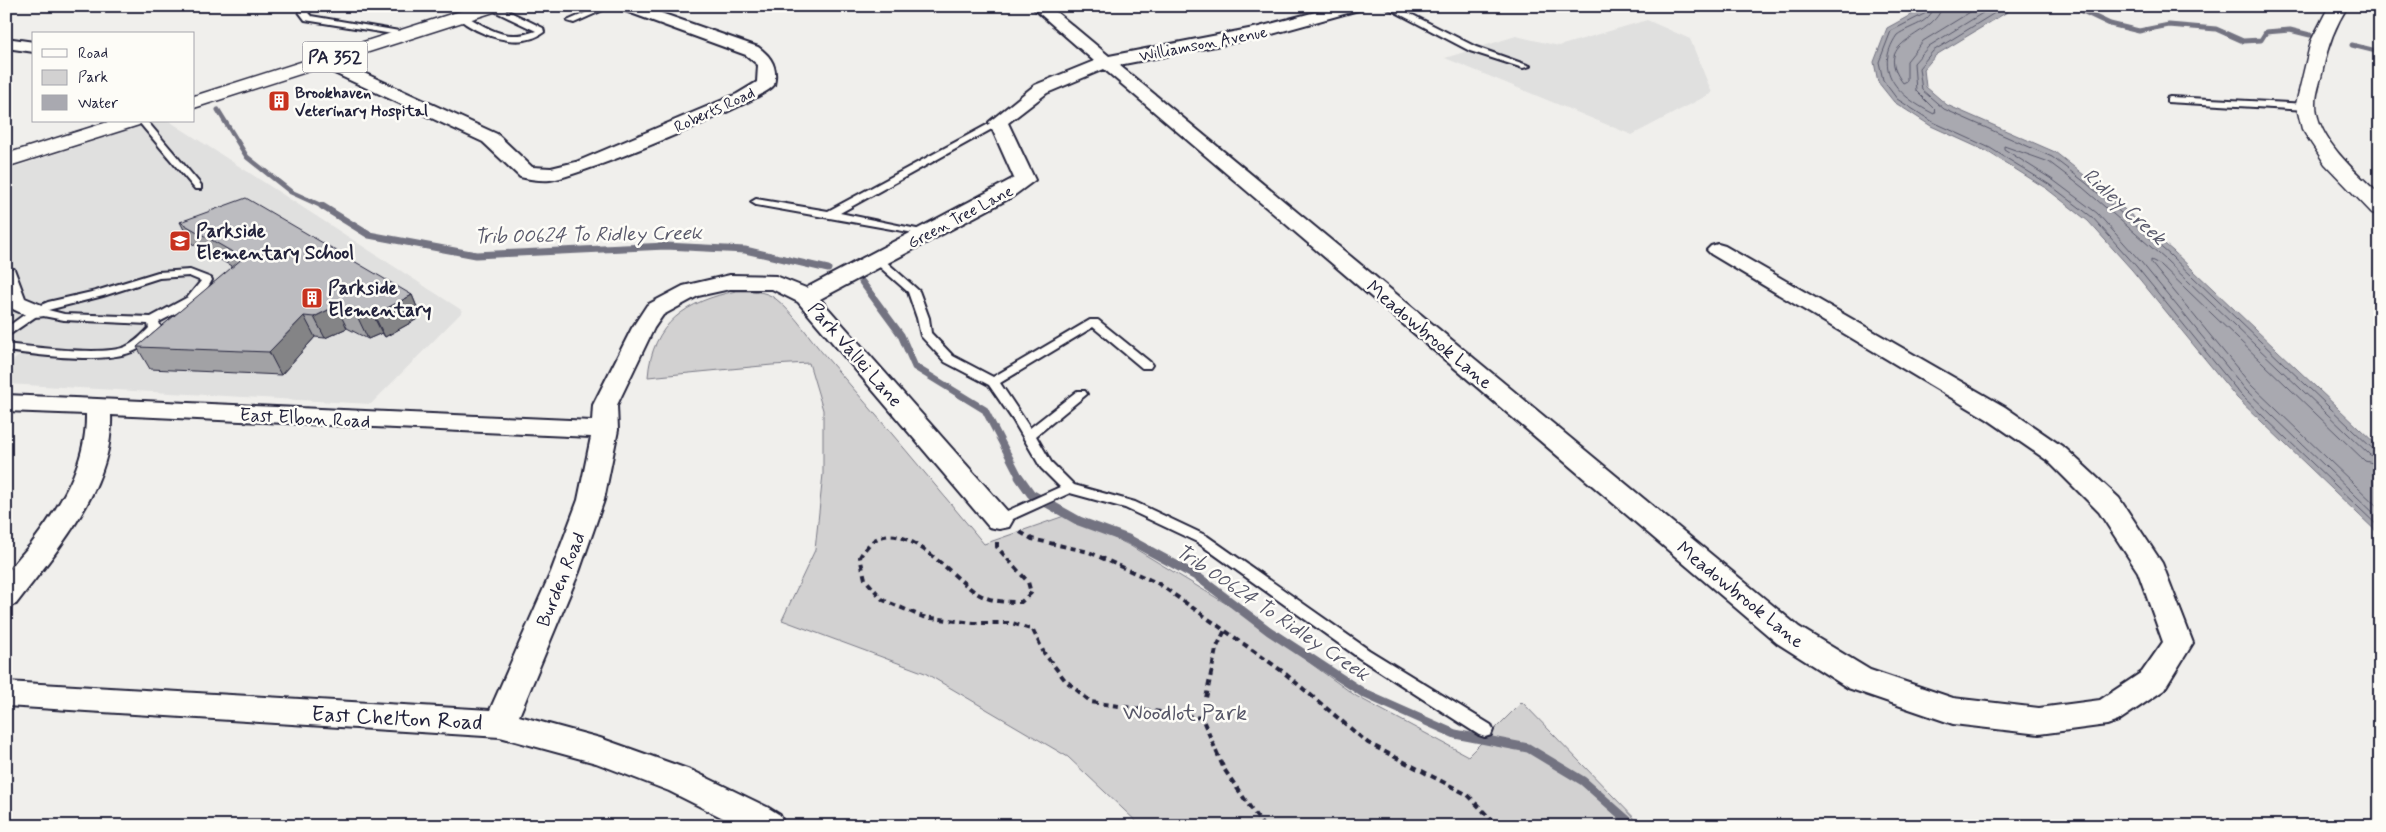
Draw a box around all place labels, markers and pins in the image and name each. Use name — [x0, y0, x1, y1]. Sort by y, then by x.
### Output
place label: Brookhaven Veterinary Hospital — [295, 83, 428, 122]
building icon: Brookhaven Veterinary Hospital — [267, 89, 291, 113]
place label: Parkside Elementary School — [196, 219, 354, 266]
school or university icon: Parkside Elementary School — [168, 229, 192, 253]
place label: Parkside Elementary — [328, 276, 432, 323]
building icon: Parkside Elementary — [300, 286, 324, 310]

